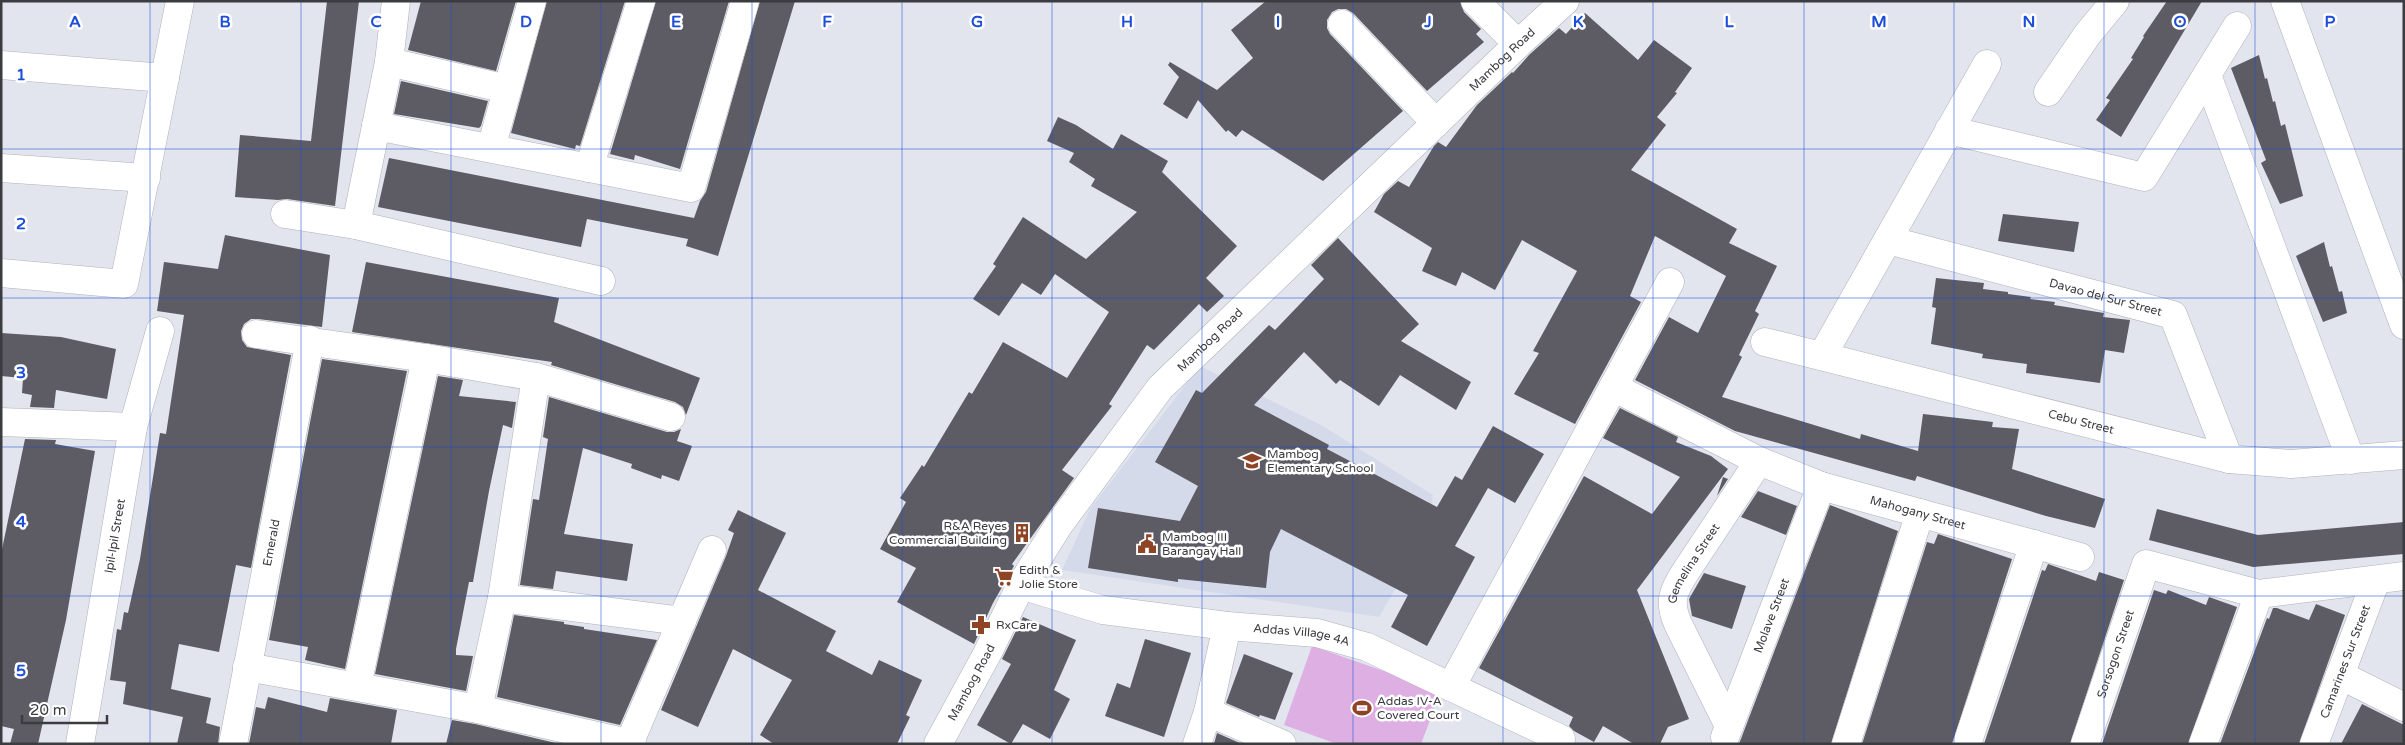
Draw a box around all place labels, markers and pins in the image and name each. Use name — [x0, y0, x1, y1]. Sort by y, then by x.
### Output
place label: Mambog Elementary School — [1267, 447, 1374, 475]
school or university icon: Mambog Elementary School — [1241, 450, 1263, 472]
place label: R&A Reyes Commercial Building — [889, 519, 1007, 547]
building icon: R&A Reyes Commercial Building — [1011, 522, 1033, 544]
place label: Mambog III Barangay Hall — [1162, 530, 1241, 558]
public building icon: Mambog III Barangay Hall — [1136, 533, 1158, 555]
place label: Edith & Jolie Store — [1019, 563, 1078, 591]
supermarket icon: Edith & Jolie Store — [993, 566, 1015, 588]
pharmacy icon: RxCare — [970, 614, 992, 636]
place label: RxCare — [996, 618, 1037, 632]
place label: Addas IV-A Covered Court — [1377, 694, 1460, 722]
sports icon: Addas IV-A Covered Court — [1351, 697, 1373, 719]

